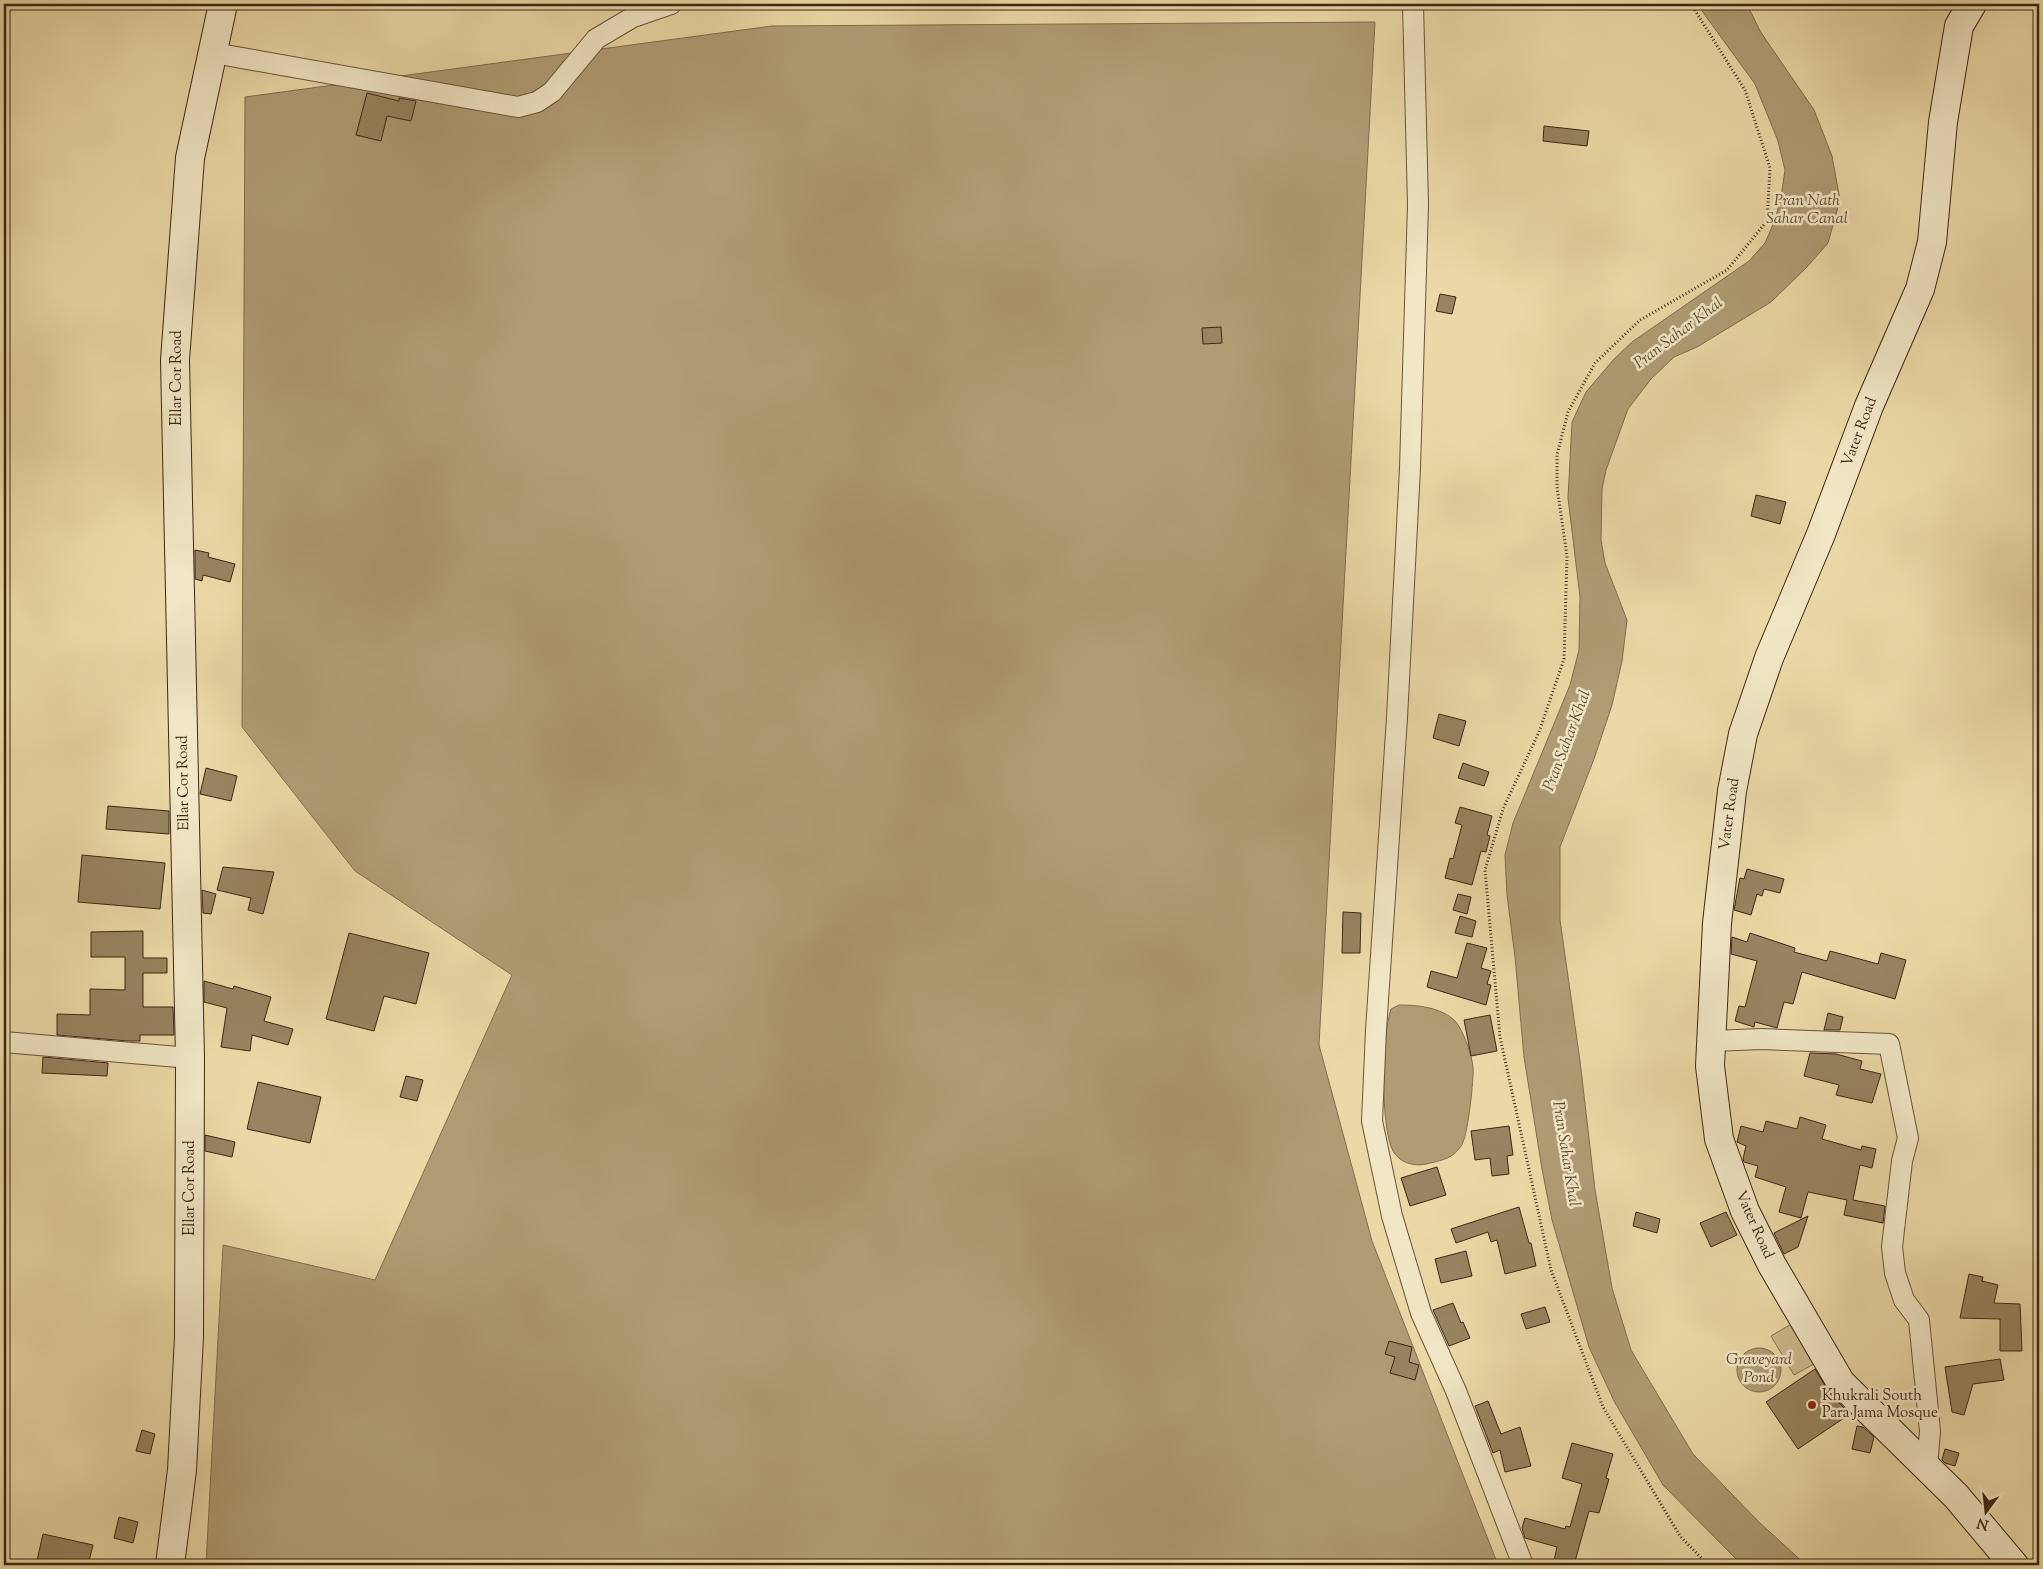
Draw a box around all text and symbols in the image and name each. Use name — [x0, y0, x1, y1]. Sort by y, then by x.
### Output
water label: Pran Nath Sahar Canal — [1766, 190, 1848, 231]
water label: Pran Sahar Khal — [1630, 293, 1728, 375]
street label: Ellar Cor Road — [167, 330, 188, 426]
street label: Vater Road — [1837, 394, 1883, 470]
water label: Pran Sahar Khal — [1538, 687, 1598, 795]
street label: Ellar Cor Road — [173, 735, 195, 831]
street label: Vater Road — [1715, 776, 1746, 851]
water label: Pran Sahar Khal — [1545, 1100, 1585, 1208]
street label: Ellar Cor Road — [180, 1140, 201, 1236]
street label: Vater Road — [1730, 1188, 1779, 1263]
water label: Graveyard Pond — [1726, 1349, 1792, 1390]
place label: Khukrali South Para Jama Mosque — [1822, 1386, 1938, 1424]
marker: Khukrali South Para Jama Mosque — [1806, 1399, 1818, 1411]
north arrow — [1960, 1486, 2010, 1536]
text: N — [1975, 1512, 1991, 1534]

